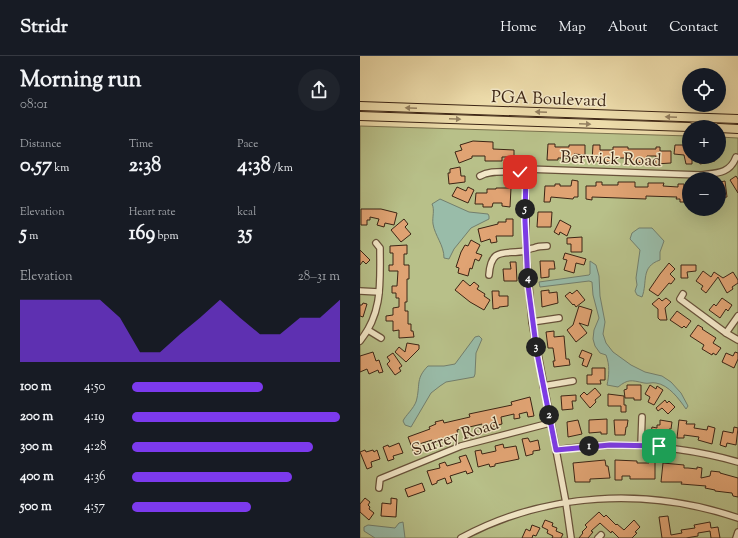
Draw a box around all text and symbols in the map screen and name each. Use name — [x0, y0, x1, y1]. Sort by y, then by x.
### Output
text: Stridr — [20, 14, 68, 41]
text: Home — [500, 18, 537, 38]
text: Map — [559, 18, 586, 38]
text: About — [608, 18, 647, 38]
text: Contact — [669, 18, 718, 38]
text: Morning run — [20, 65, 142, 97]
map controls — [682, 68, 726, 216]
button: locate — [682, 68, 726, 112]
button: share — [298, 69, 340, 111]
street label: PGA Boulevard — [491, 86, 607, 114]
text: 08:01 — [20, 96, 48, 114]
one-way arrow — [404, 105, 417, 111]
one-way arrow — [535, 109, 547, 116]
one-way arrow — [664, 114, 677, 120]
one-way arrow — [449, 116, 461, 123]
one-way arrow — [579, 120, 591, 127]
button: + — [682, 120, 726, 164]
text: Distance — [20, 136, 61, 152]
text: Time — [129, 136, 153, 152]
text: Pace — [237, 136, 258, 152]
street label: Berwick Road — [560, 146, 662, 174]
text: 0.57 — [20, 152, 52, 181]
text: 2:38 — [129, 152, 161, 181]
text: 4:38 — [237, 152, 271, 181]
pin — [503, 155, 537, 189]
text: km — [52, 160, 69, 176]
text: /km — [271, 160, 293, 176]
icon: check — [509, 161, 531, 183]
button: − — [682, 172, 726, 216]
pin: 5 — [515, 199, 535, 219]
text: 5 — [523, 201, 527, 217]
text: Elevation — [20, 204, 65, 220]
text: Heart rate — [129, 204, 176, 220]
text: kcal — [237, 204, 256, 220]
text: 5 — [20, 220, 27, 249]
text: 169 — [129, 220, 155, 249]
text: 35 — [237, 220, 252, 249]
text: m — [27, 228, 38, 244]
text: bpm — [155, 228, 179, 244]
text: Elevation — [20, 268, 73, 286]
text: 28–31 m — [298, 268, 340, 286]
pin: 4 — [518, 268, 538, 288]
text: 4 — [525, 270, 531, 286]
pin: 3 — [526, 337, 546, 357]
text: 3 — [534, 339, 538, 355]
text: 100 m — [20, 378, 52, 396]
text: 4:50 — [84, 378, 105, 396]
pin: 2 — [539, 405, 559, 425]
text: 2 — [546, 407, 552, 423]
text: 200 m — [20, 408, 53, 426]
text: 4:19 — [84, 408, 105, 426]
street label: Surrey Road — [409, 412, 503, 463]
pin — [642, 429, 676, 463]
icon: arrive — [648, 435, 670, 457]
pin: 1 — [579, 436, 599, 456]
text: 300 m — [20, 438, 52, 456]
text: 4:28 — [84, 438, 107, 456]
text: 1 — [587, 438, 591, 454]
text: 400 m — [20, 468, 54, 486]
text: 4:36 — [84, 468, 106, 486]
text: 500 m — [20, 498, 52, 516]
text: 4:57 — [84, 498, 105, 516]

